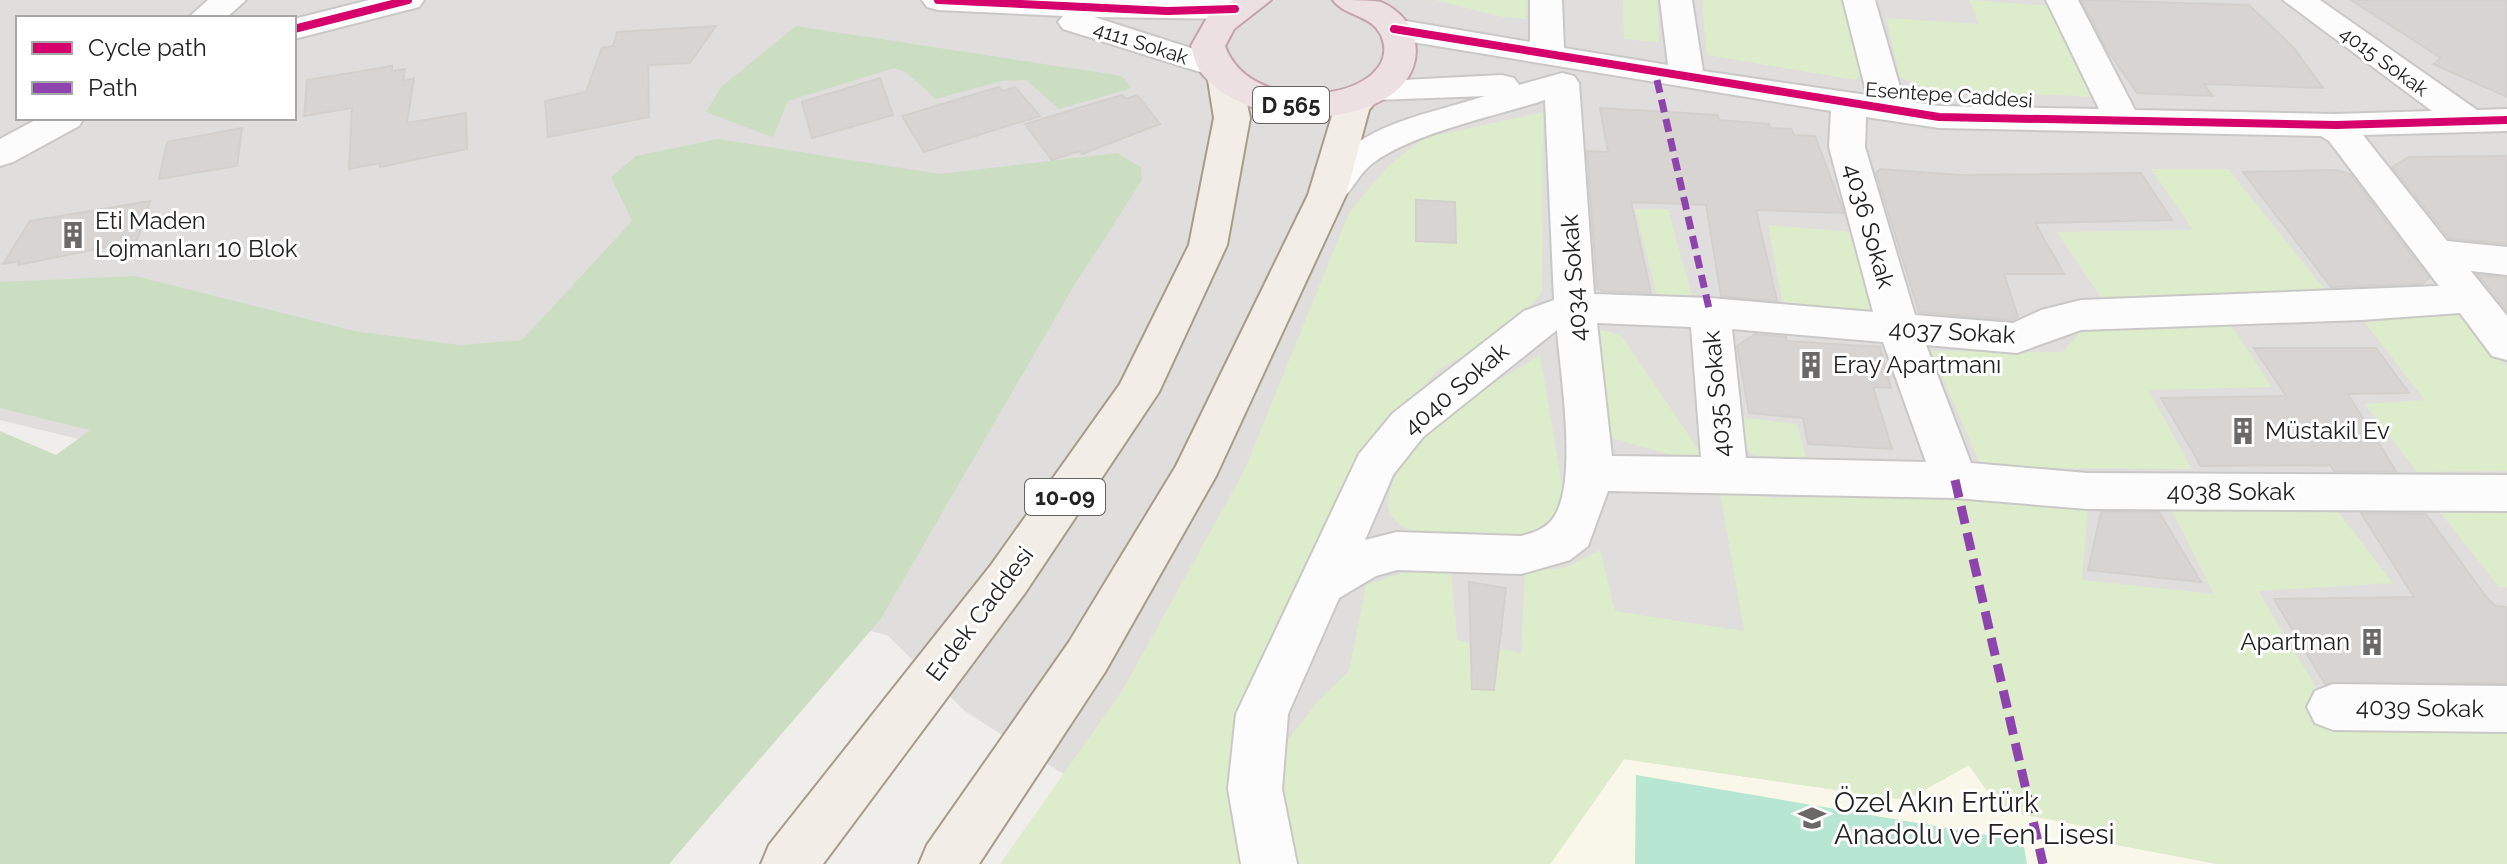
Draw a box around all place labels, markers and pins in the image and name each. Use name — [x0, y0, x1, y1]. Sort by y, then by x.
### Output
place label: Eti Maden Lojmanları 10 Blok — [95, 206, 298, 263]
building icon: Eti Maden Lojmanları 10 Blok — [58, 220, 88, 250]
building icon: Eray Apartmanı — [1796, 350, 1826, 380]
place label: Eray Apartmanı — [1833, 350, 2001, 379]
building icon: Müstakil Ev — [2228, 416, 2258, 446]
place label: Müstakil Ev — [2265, 416, 2390, 445]
place label: Apartman — [2240, 627, 2350, 656]
building icon: Apartman — [2357, 627, 2387, 657]
place label: Özel Akın Ertürk Anadolu ve Fen Lisesi — [1834, 786, 2115, 851]
school or university icon: Özel Akın Ertürk Anadolu ve Fen Lisesi — [1797, 803, 1827, 833]

